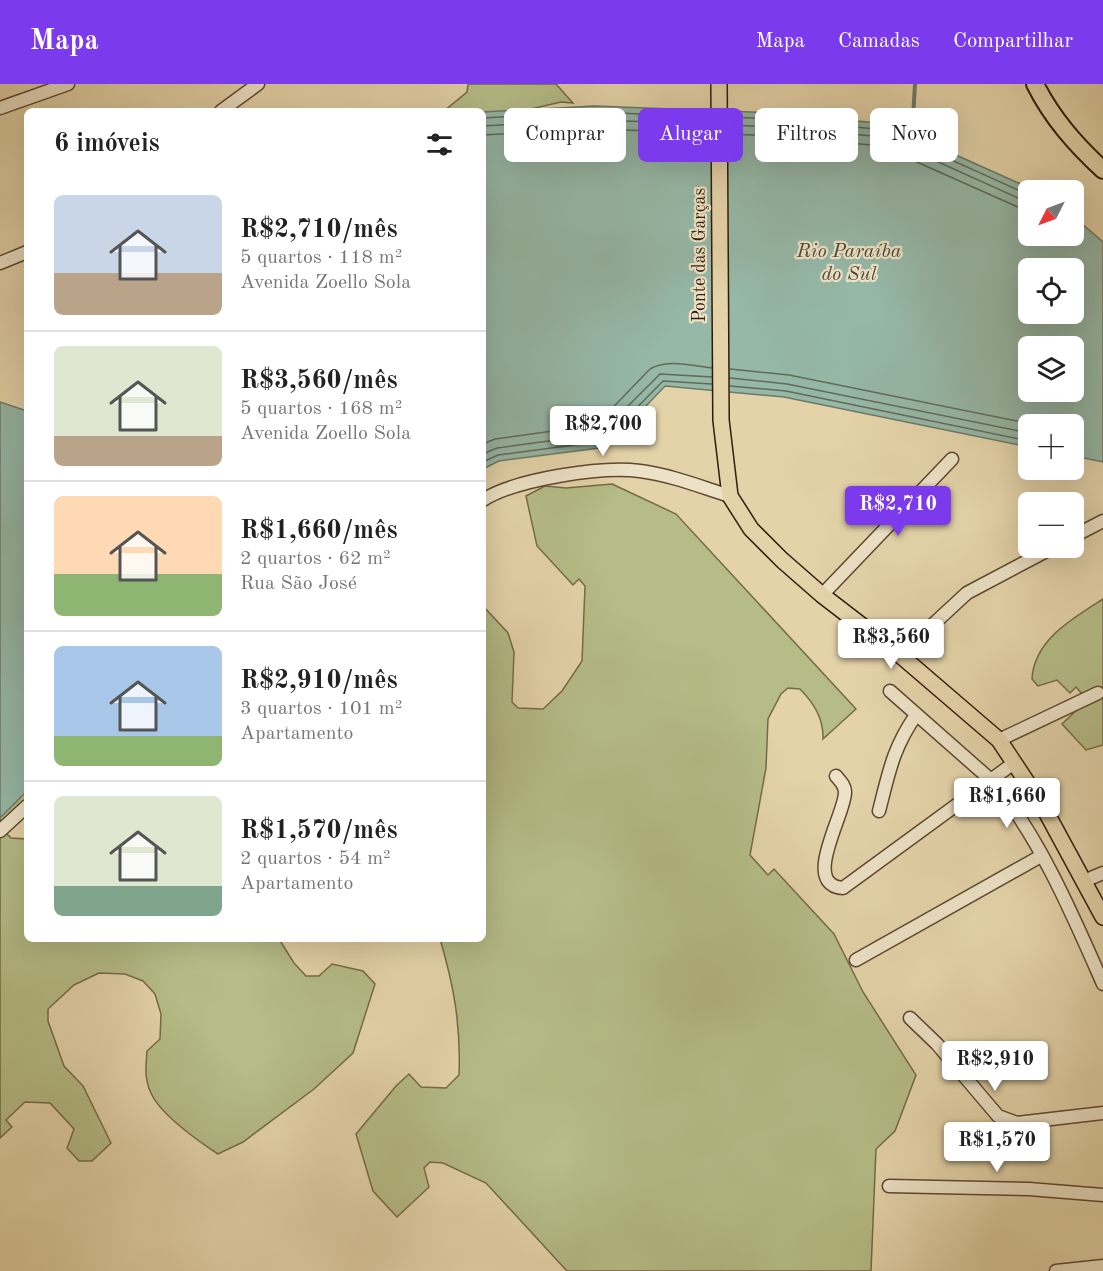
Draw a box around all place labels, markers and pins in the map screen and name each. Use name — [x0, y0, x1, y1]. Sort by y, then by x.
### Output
pin: R$2,700 — [548, 406, 658, 457]
pin: R$2,710 — [843, 486, 953, 537]
pin: R$3,560 — [836, 619, 946, 670]
pin: R$1,660 — [952, 778, 1062, 829]
pin: R$2,910 — [940, 1041, 1050, 1092]
pin: R$1,570 — [942, 1122, 1052, 1173]

